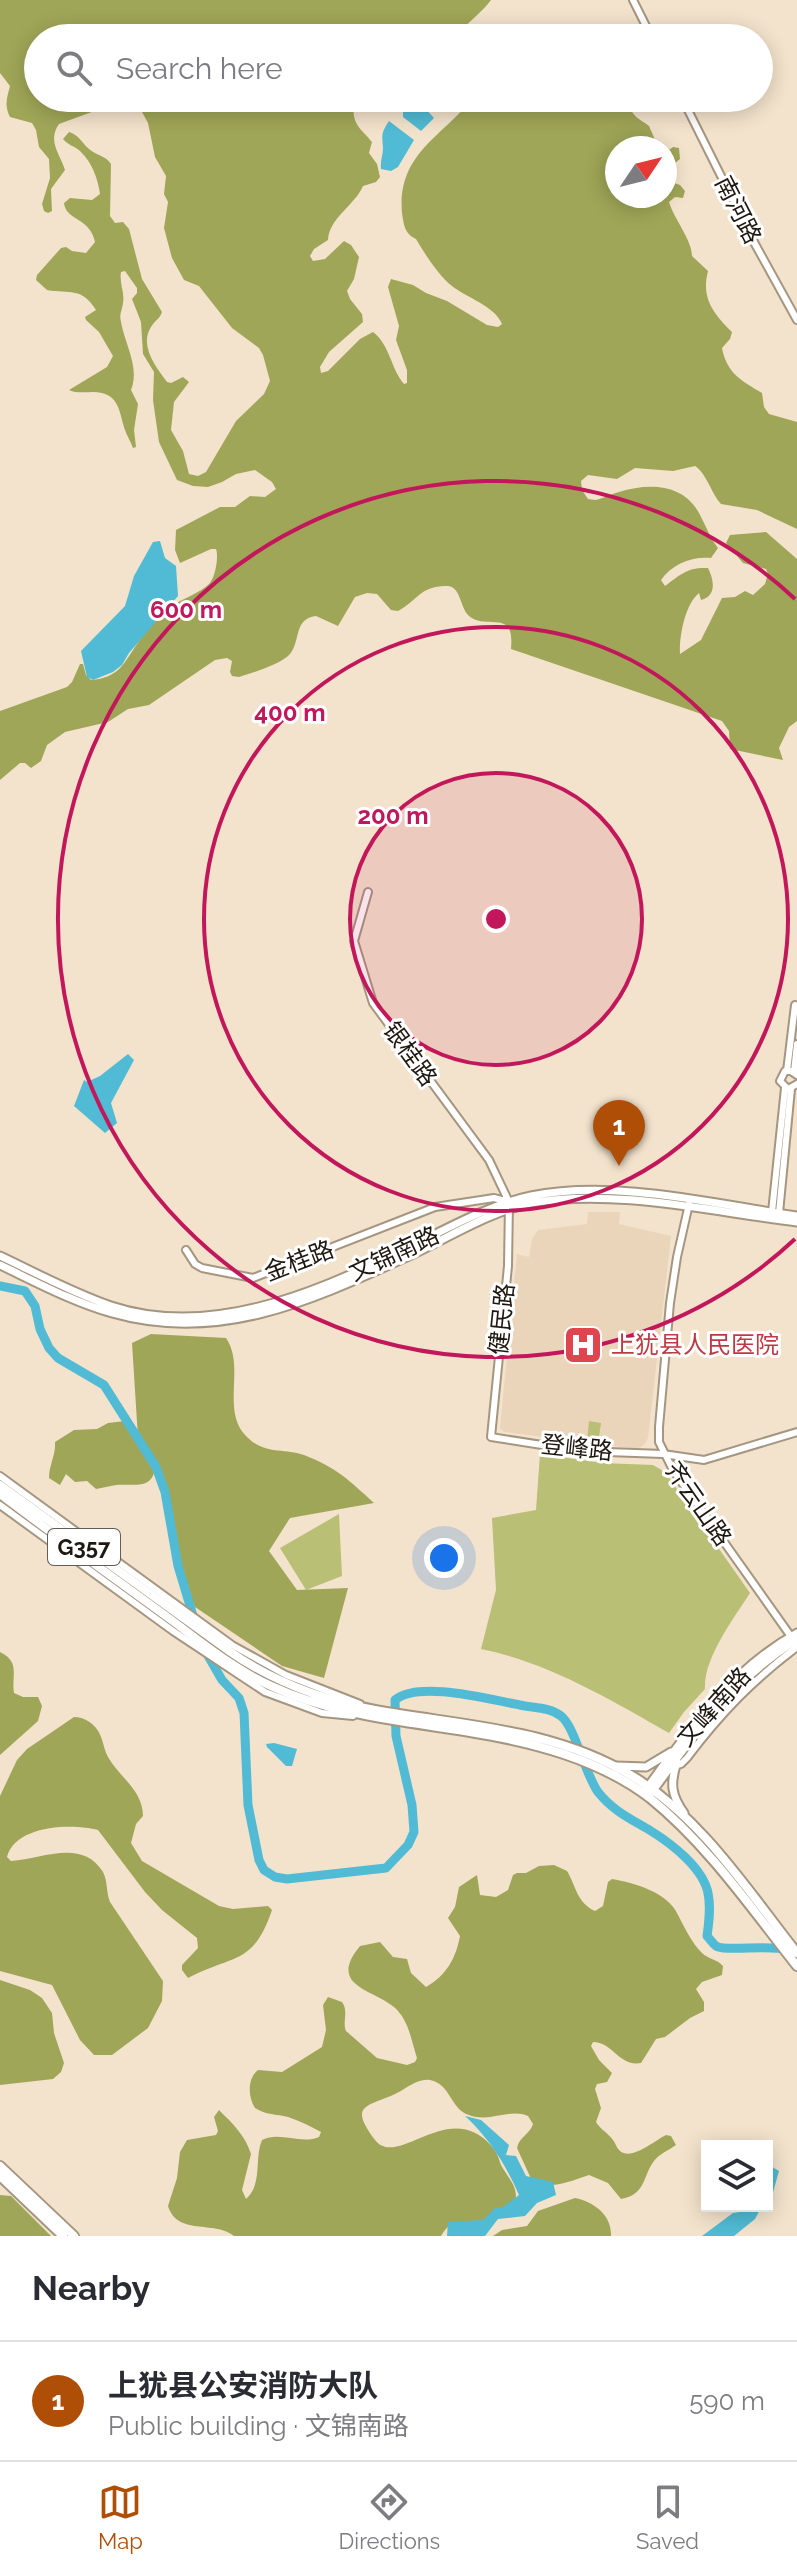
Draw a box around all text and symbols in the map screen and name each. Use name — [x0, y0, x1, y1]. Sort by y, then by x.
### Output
search box — [24, 24, 773, 112]
icon: search — [52, 46, 96, 90]
text: Search here — [116, 51, 283, 86]
north arrow — [605, 136, 677, 208]
street label: 南河路 — [709, 171, 768, 248]
text: 600 m — [150, 595, 222, 624]
text: 400 m — [254, 698, 326, 727]
text: 200 m — [357, 801, 429, 830]
centre of rings — [482, 905, 510, 933]
street label: 银桂路 — [378, 1016, 443, 1091]
pin: 1 — [593, 1100, 645, 1166]
street label: 文锦南路 — [344, 1220, 443, 1287]
street label: 金桂路 — [260, 1234, 338, 1287]
street label: 健民路 — [483, 1282, 520, 1356]
hospital icon: 上犹县人民医院 — [562, 1324, 604, 1366]
place label: 上犹县人民医院 — [611, 1330, 779, 1359]
street label: 登峰路 — [540, 1429, 614, 1466]
street label: 齐云山路 — [659, 1456, 738, 1551]
road number: G357 — [48, 1529, 120, 1565]
your location — [424, 1538, 464, 1578]
street label: 文峰南路 — [671, 1661, 757, 1752]
map controls — [701, 2140, 773, 2212]
button: layers — [701, 2140, 773, 2212]
text: Nearby — [32, 2268, 150, 2308]
text: 上犹县公安消防大队 — [108, 2368, 378, 2403]
text: 1 — [52, 2386, 64, 2416]
text: 590 m — [689, 2386, 765, 2416]
text: Public building · 文锦南路 — [108, 2411, 409, 2441]
tab: Map — [98, 2480, 143, 2554]
tab: Directions — [339, 2480, 440, 2554]
tab: Saved — [636, 2480, 699, 2554]

